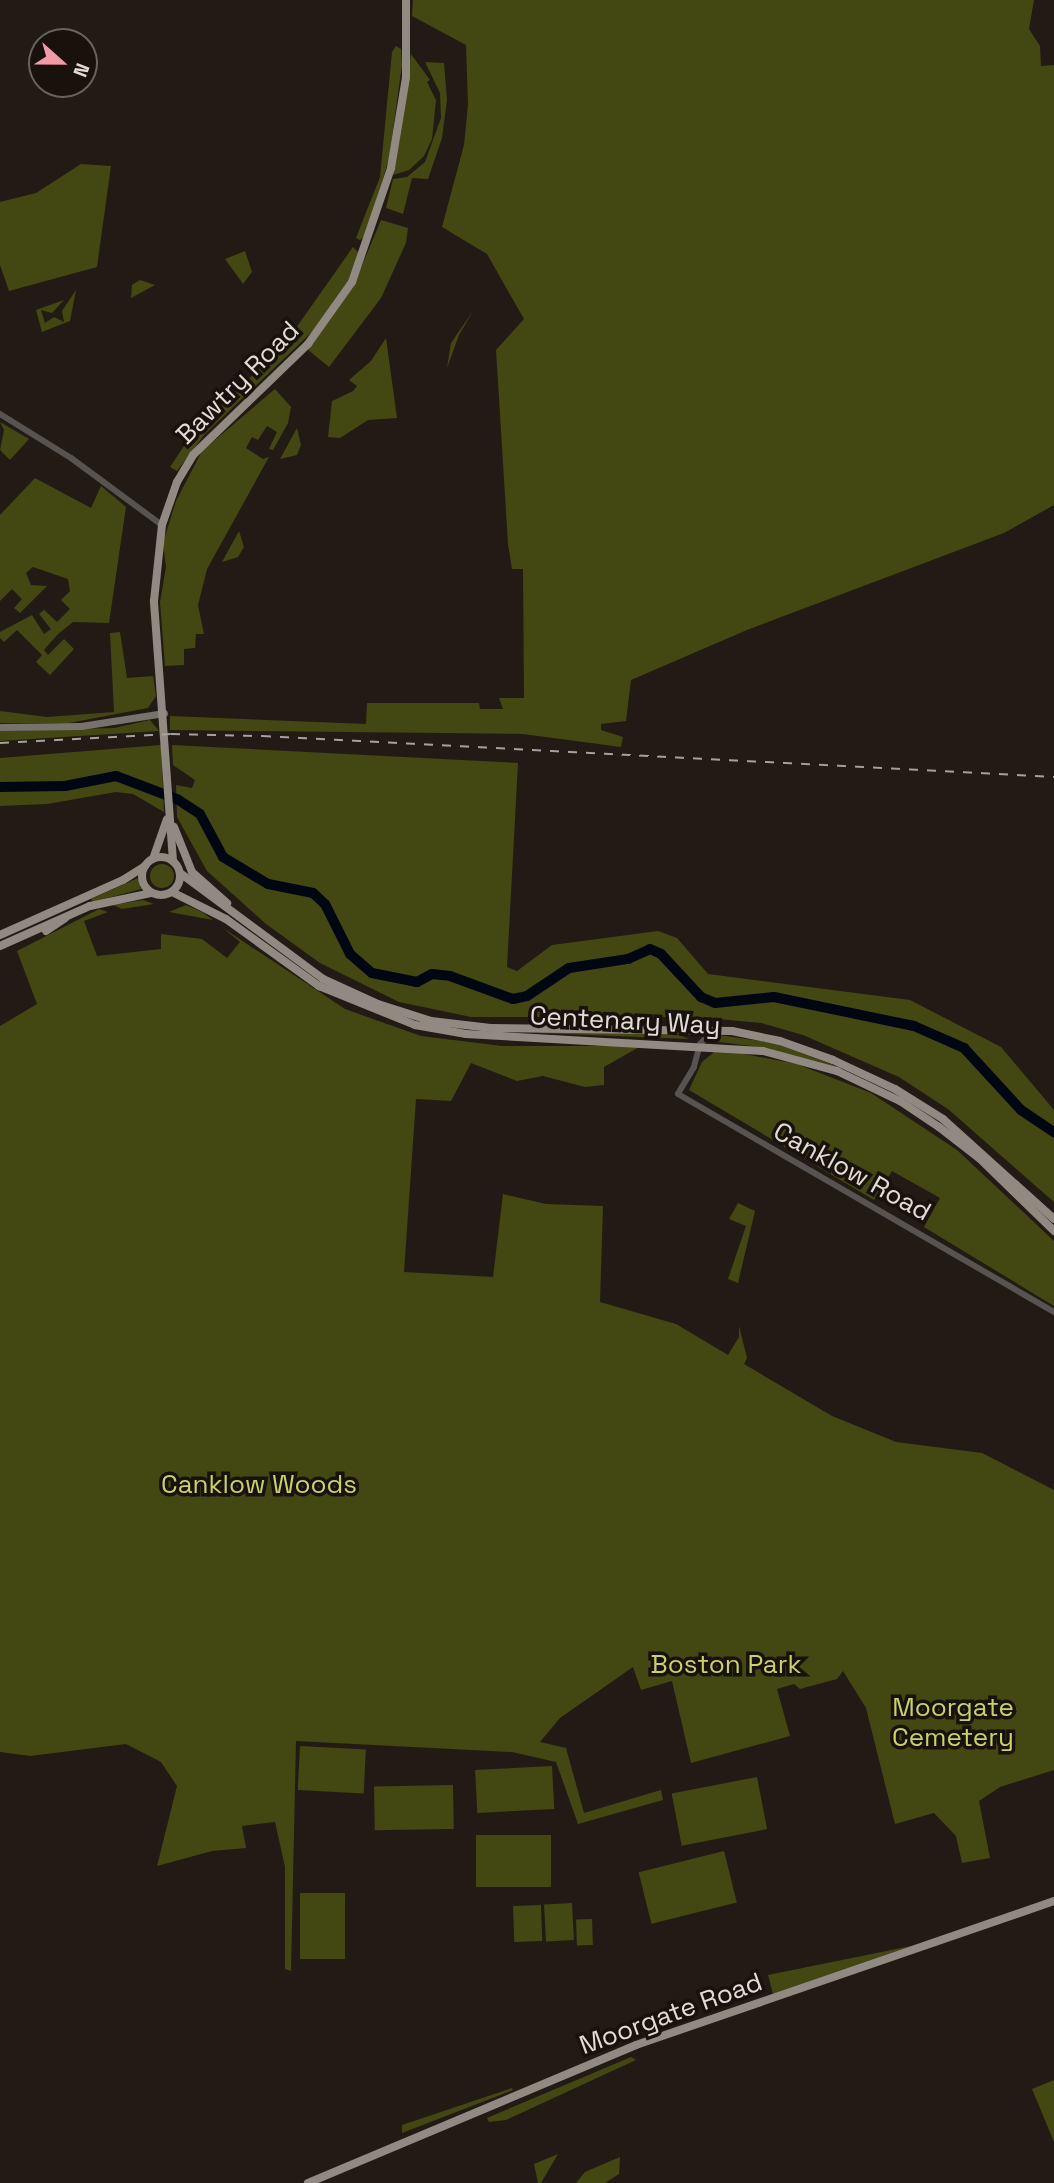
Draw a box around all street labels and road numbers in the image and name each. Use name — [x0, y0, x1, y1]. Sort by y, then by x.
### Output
street label: Bawtry Road — [170, 315, 306, 451]
street label: Centenary Way — [529, 1000, 721, 1042]
street label: Canklow Road — [768, 1116, 936, 1228]
street label: Moorgate Road — [575, 1966, 767, 2062]

